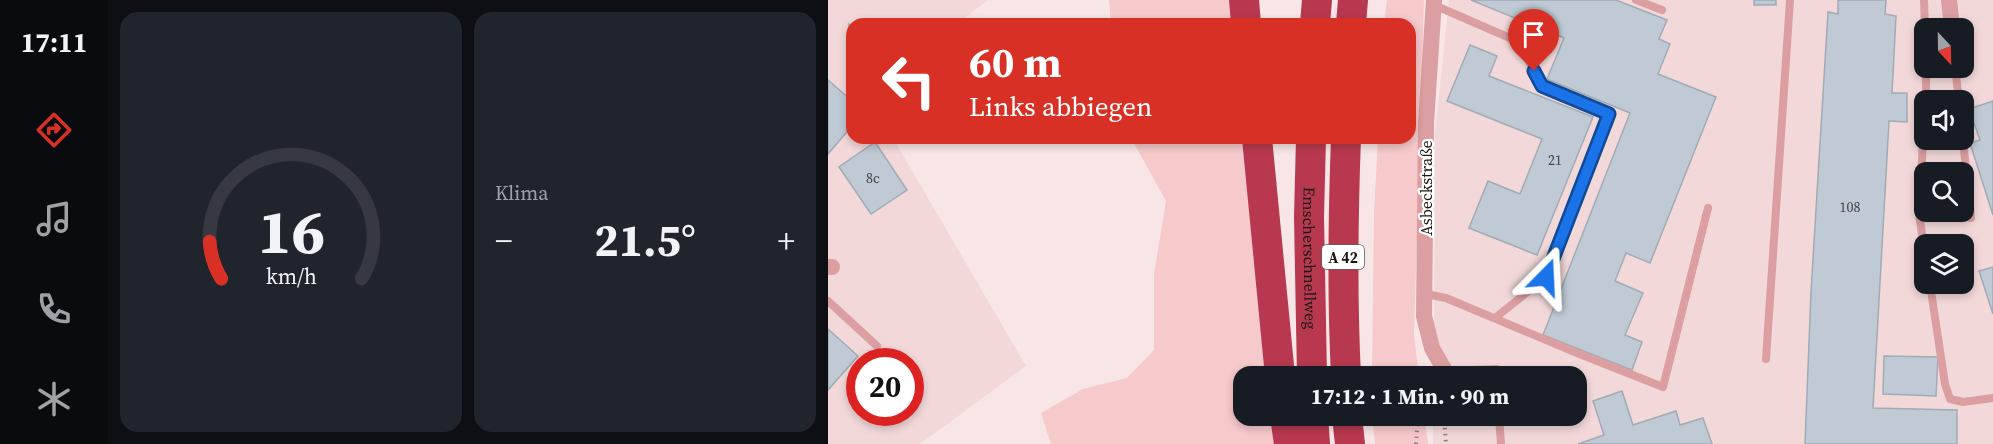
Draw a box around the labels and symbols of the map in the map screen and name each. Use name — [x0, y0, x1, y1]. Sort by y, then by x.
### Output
pin — [1508, 9, 1559, 71]
north arrow — [1914, 18, 1974, 78]
street label: Asbeckstraße — [1415, 140, 1437, 236]
house number: 21 — [1548, 150, 1562, 170]
house number: 8c — [866, 168, 880, 188]
street label: Emscherschnellweg — [1298, 186, 1322, 330]
house number: 108 — [1840, 197, 1861, 217]
road number: A 42 — [1322, 245, 1364, 269]
position arrow — [1514, 245, 1578, 309]
speed limit sign: 20 — [846, 348, 924, 426]

